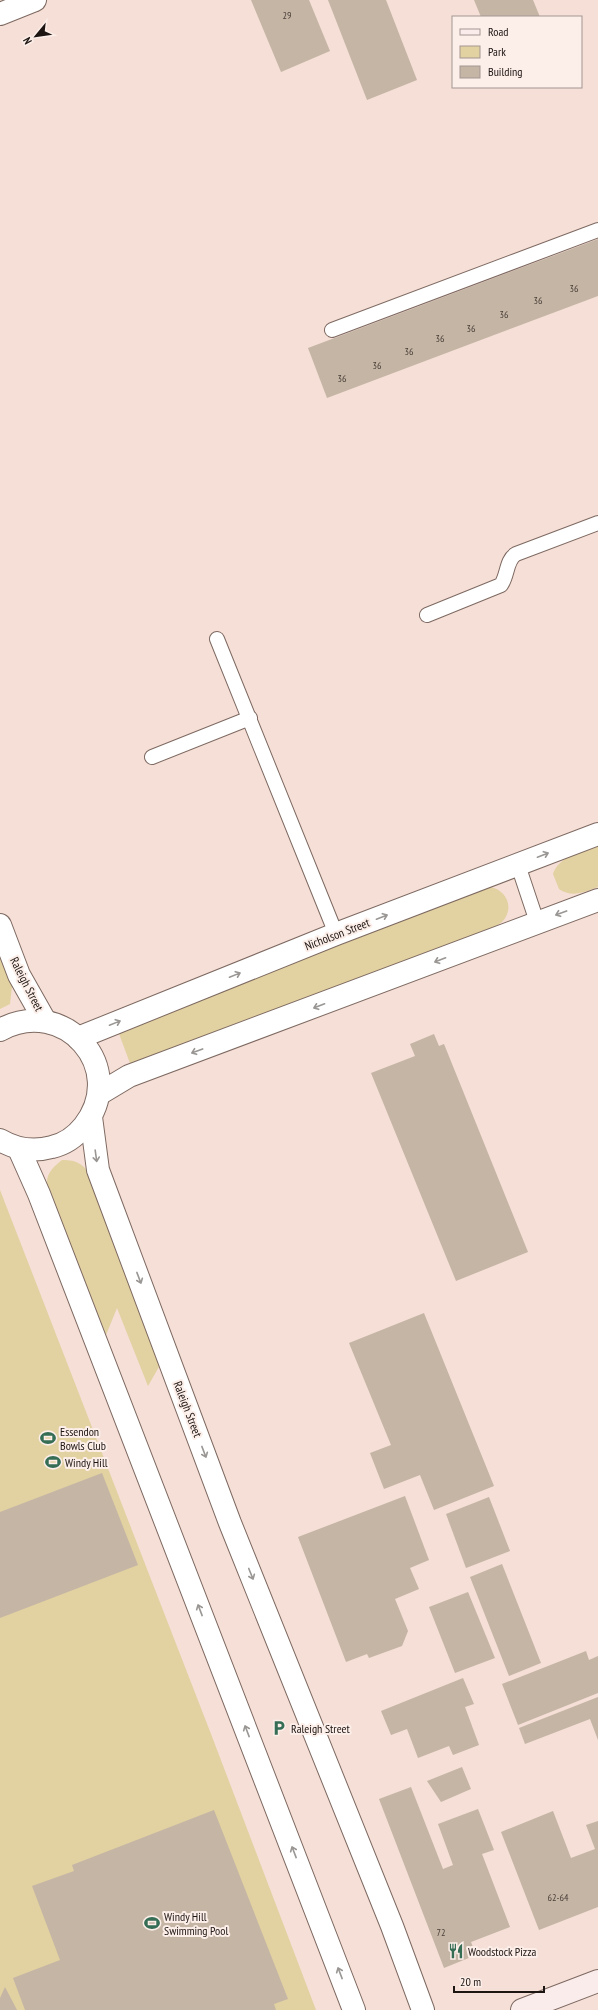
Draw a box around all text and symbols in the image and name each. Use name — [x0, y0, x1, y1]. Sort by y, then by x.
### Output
house number: 29 — [283, 9, 292, 22]
north arrow — [16, 16, 56, 56]
legend — [452, 16, 582, 88]
text: Road — [488, 24, 508, 39]
text: N — [20, 35, 35, 47]
text: Park — [488, 44, 506, 59]
text: Building — [488, 64, 523, 79]
house number: 36 — [570, 282, 579, 295]
house number: 36 — [534, 294, 543, 307]
house number: 36 — [500, 308, 509, 321]
house number: 36 — [467, 322, 476, 335]
house number: 36 — [436, 332, 445, 345]
house number: 36 — [405, 345, 414, 358]
house number: 36 — [373, 359, 382, 372]
house number: 36 — [338, 372, 347, 385]
one-way arrow — [536, 851, 548, 859]
one-way arrow — [556, 910, 568, 918]
one-way arrow — [376, 912, 388, 920]
street label: Nicholson Street — [302, 914, 372, 953]
street label: Raleigh Street — [7, 954, 47, 1014]
one-way arrow — [435, 957, 447, 965]
one-way arrow — [229, 970, 241, 978]
one-way arrow — [313, 1003, 325, 1011]
one-way arrow — [108, 1019, 120, 1027]
one-way arrow — [191, 1048, 203, 1056]
one-way arrow — [92, 1149, 100, 1162]
one-way arrow — [135, 1272, 143, 1284]
street label: Raleigh Street — [170, 1379, 206, 1440]
place label: Essendon Bowls Club — [60, 1424, 106, 1453]
sports icon: Essendon Bowls Club — [39, 1429, 57, 1447]
one-way arrow — [201, 1446, 209, 1458]
sports icon: Windy Hill — [44, 1453, 62, 1471]
place label: Windy Hill — [65, 1455, 108, 1470]
one-way arrow — [247, 1567, 255, 1579]
one-way arrow — [195, 1604, 203, 1616]
parking icon: Raleigh Street — [270, 1719, 288, 1737]
place label: Raleigh Street — [291, 1721, 350, 1736]
one-way arrow — [242, 1725, 250, 1737]
one-way arrow — [289, 1847, 297, 1859]
house number: 62-64 — [548, 1891, 569, 1904]
place label: Windy Hill Swimming Pool — [164, 1909, 228, 1938]
sports icon: Windy Hill Swimming Pool — [143, 1914, 161, 1932]
house number: 72 — [437, 1926, 446, 1939]
restaurant icon: Woodstock Pizza — [447, 1942, 465, 1960]
place label: Woodstock Pizza — [468, 1944, 536, 1959]
one-way arrow — [336, 1968, 344, 1980]
scale bar — [454, 1968, 544, 1994]
text: 20 m — [460, 1974, 481, 1989]

